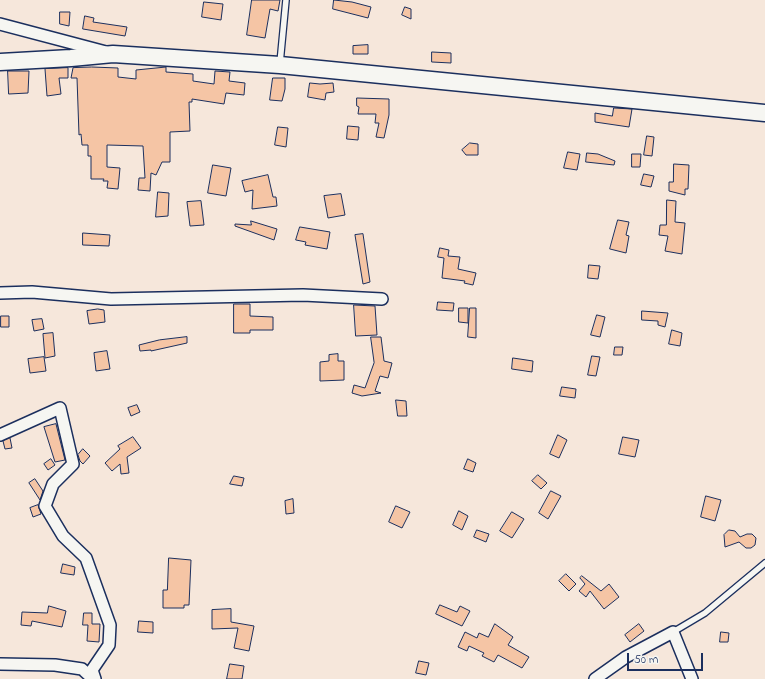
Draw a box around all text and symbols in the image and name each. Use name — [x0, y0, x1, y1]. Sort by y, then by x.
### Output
scale bar — [629, 645, 705, 671]
text: 50 m — [634, 651, 658, 669]

